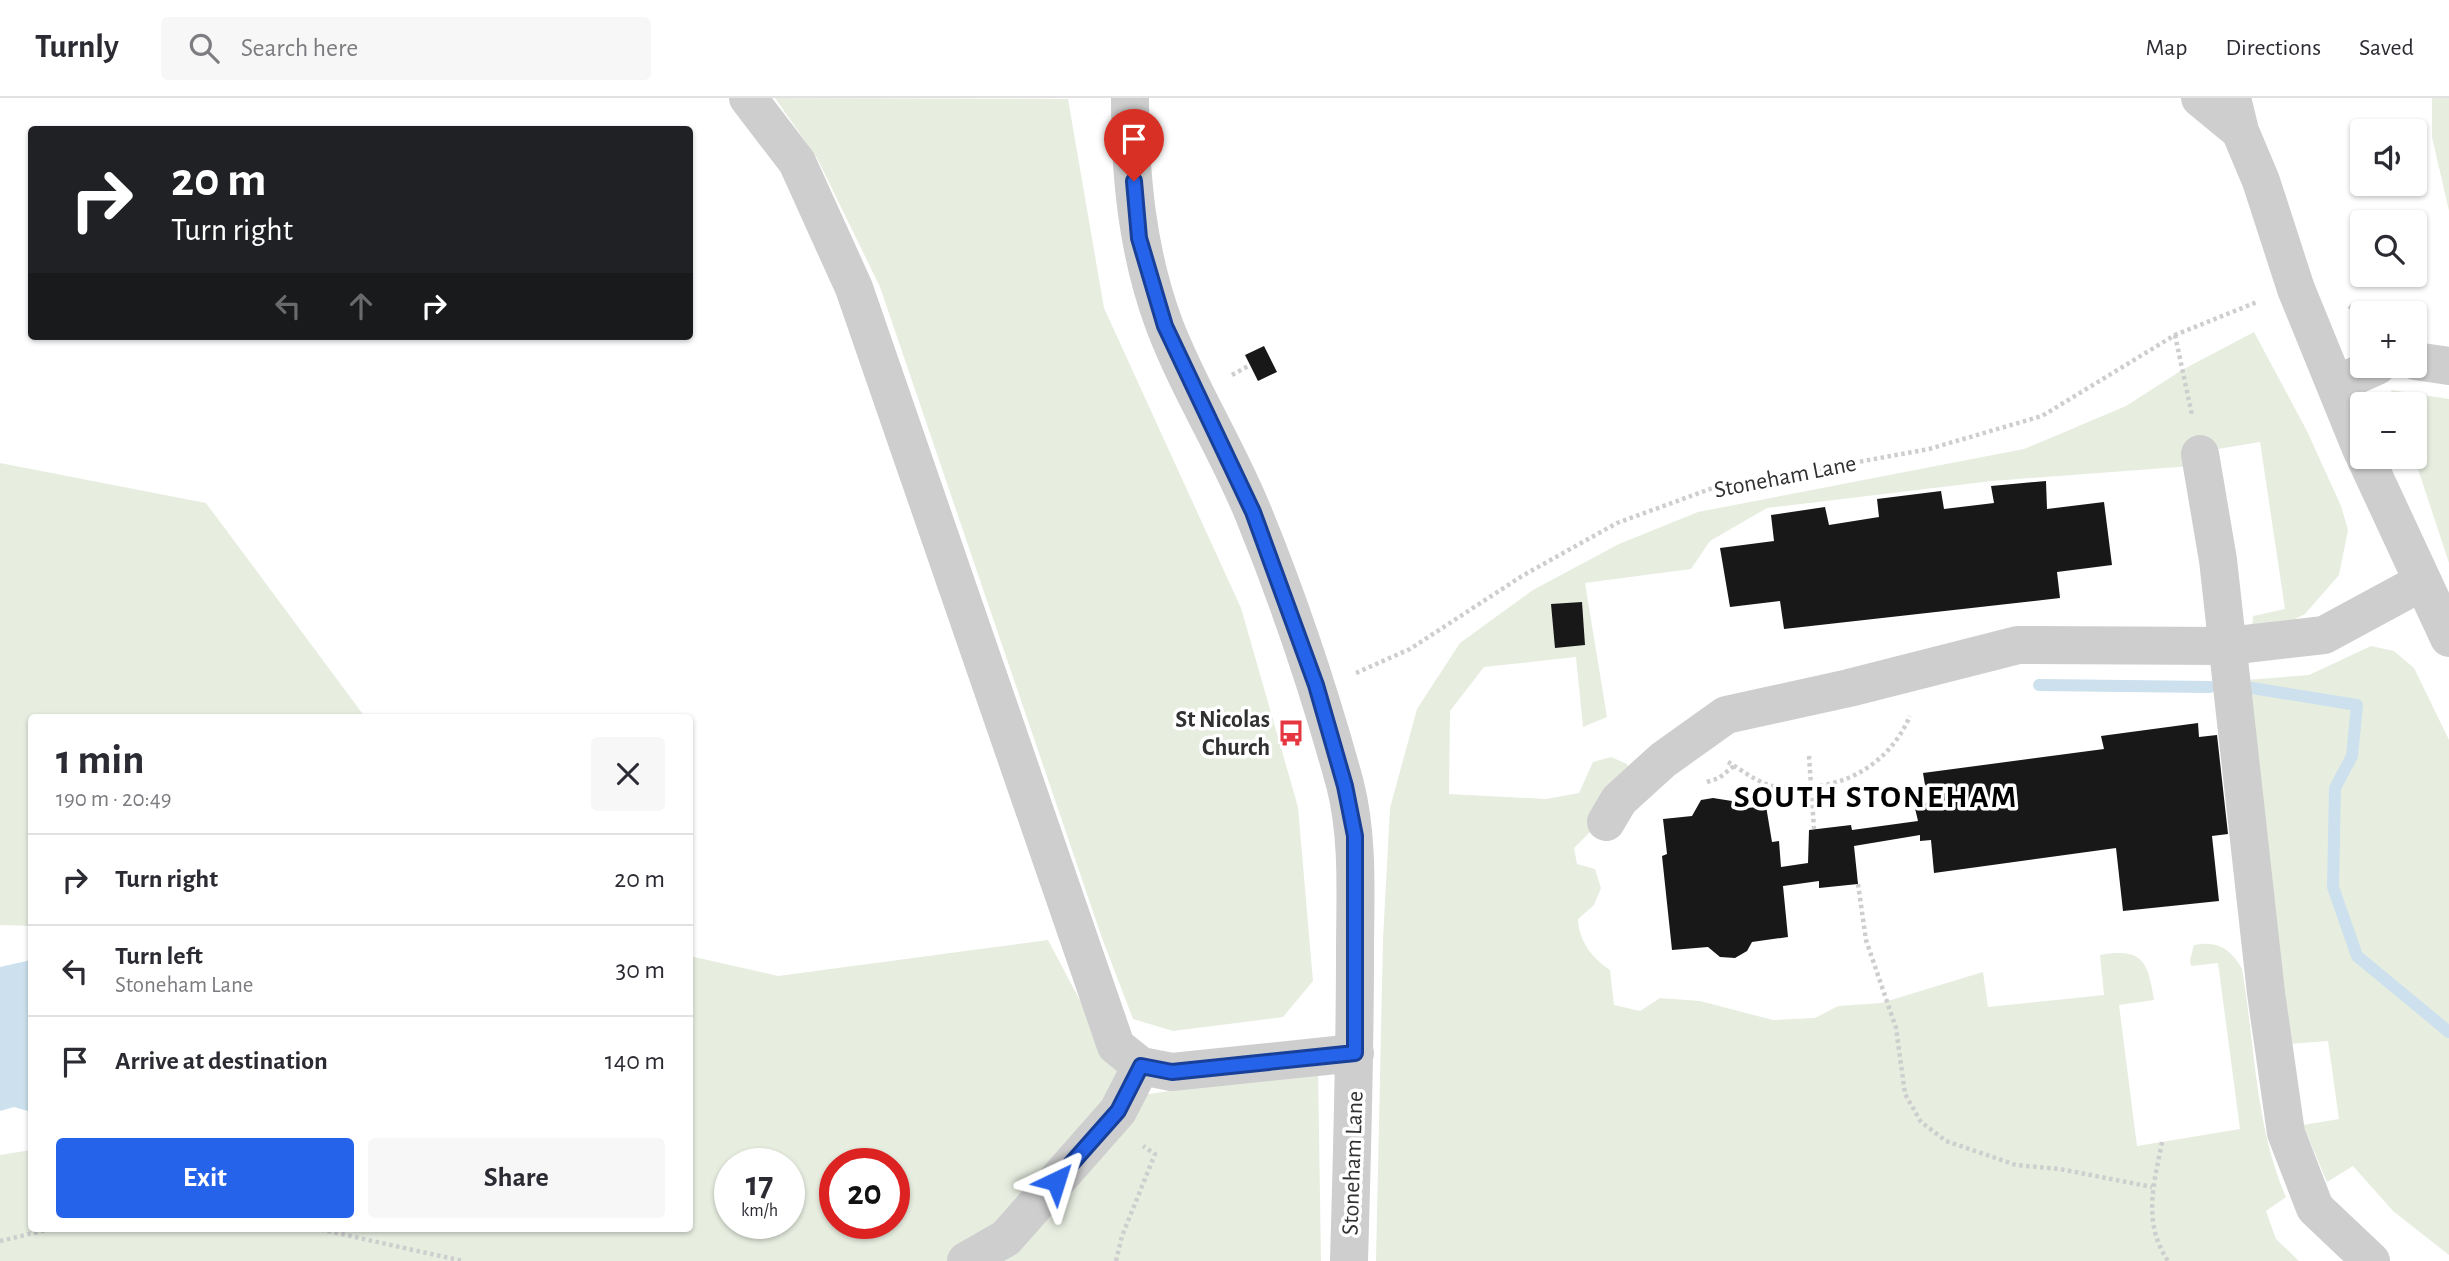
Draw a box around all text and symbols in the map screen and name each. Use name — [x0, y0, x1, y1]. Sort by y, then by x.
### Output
search box — [161, 17, 651, 80]
icon: search — [185, 29, 223, 67]
text: Turnly — [35, 31, 119, 64]
text: Search here — [241, 35, 358, 61]
text: Map — [2145, 36, 2187, 60]
text: Directions — [2225, 36, 2321, 60]
text: Saved — [2359, 36, 2414, 60]
pin — [1104, 109, 1164, 181]
map controls — [2350, 119, 2427, 469]
button: sound — [2350, 119, 2427, 196]
icon: arrive — [1115, 120, 1153, 158]
icon: right — [56, 154, 147, 245]
text: 20 m — [171, 156, 267, 205]
button: search — [2350, 210, 2427, 287]
text: Turn right — [171, 214, 293, 246]
icon: left — [269, 287, 307, 325]
icon: ahead — [342, 287, 380, 325]
icon: right — [415, 287, 453, 325]
button: + — [2350, 301, 2427, 378]
button: − — [2350, 392, 2427, 469]
street label: Stoneham Lane — [1712, 451, 1858, 503]
place label: St Nicolas Church — [1175, 708, 1270, 760]
bus stop icon: St Nicolas Church — [1276, 718, 1306, 748]
button: close — [591, 737, 665, 811]
text: 1 min — [56, 739, 145, 781]
district label: SOUTH STONEHAM — [1734, 781, 2018, 813]
text: 190 m · 20:49 — [56, 788, 172, 811]
icon: right — [56, 861, 94, 899]
text: Turn right — [115, 866, 218, 892]
text: 20 m — [614, 866, 665, 892]
text: Turn left — [115, 943, 203, 969]
icon: left — [56, 952, 94, 990]
text: 30 m — [615, 957, 665, 983]
text: Stoneham Lane — [115, 974, 253, 997]
icon: arrive — [56, 1043, 94, 1081]
text: Arrive at destination — [115, 1048, 328, 1074]
text: 140 m — [605, 1048, 665, 1074]
street label: Stoneham Lane — [1338, 1090, 1368, 1236]
button: Exit — [56, 1138, 354, 1218]
button: Share — [368, 1138, 665, 1218]
position arrow — [1019, 1144, 1093, 1218]
speed limit sign: 20 — [819, 1148, 910, 1239]
text: 17 — [746, 1167, 773, 1202]
text: km/h — [741, 1202, 778, 1220]

